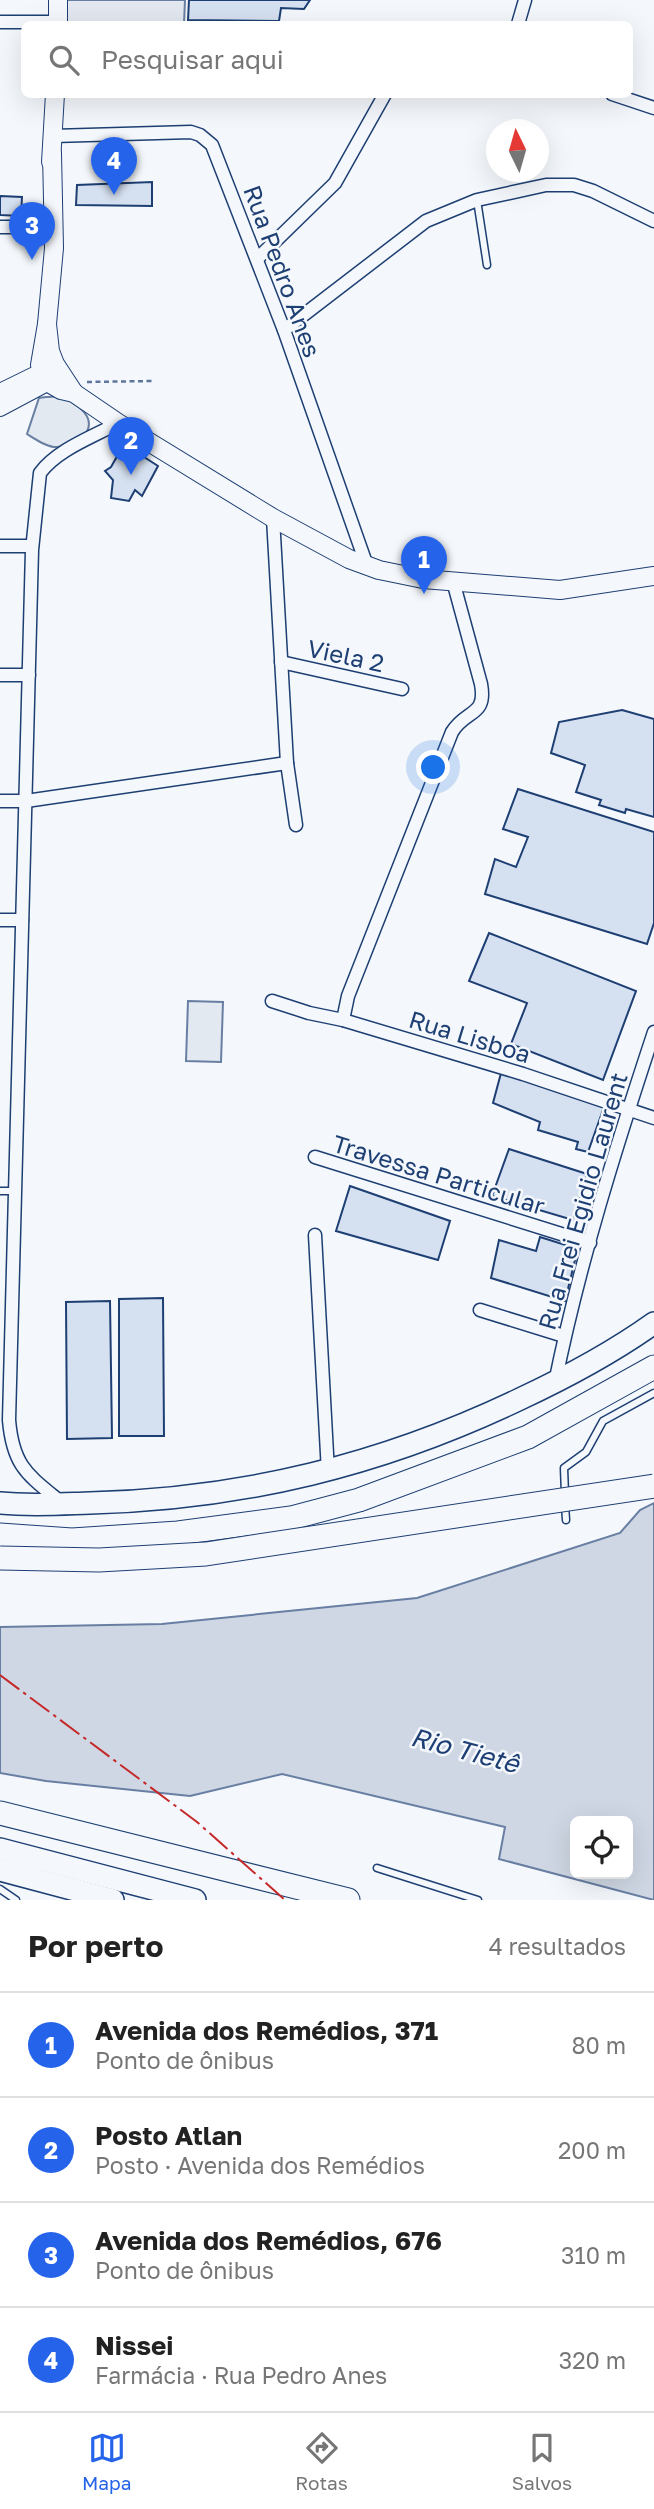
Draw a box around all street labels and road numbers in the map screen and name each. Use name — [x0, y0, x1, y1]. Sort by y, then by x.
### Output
street label: Rua Pedro Anes — [238, 181, 328, 361]
street label: Viela 2 — [305, 633, 387, 677]
street label: Rua Lisboa — [406, 1004, 534, 1068]
street label: Rua Frei Egidio Laurent — [531, 1069, 633, 1333]
street label: Travessa Particular — [330, 1128, 548, 1220]

